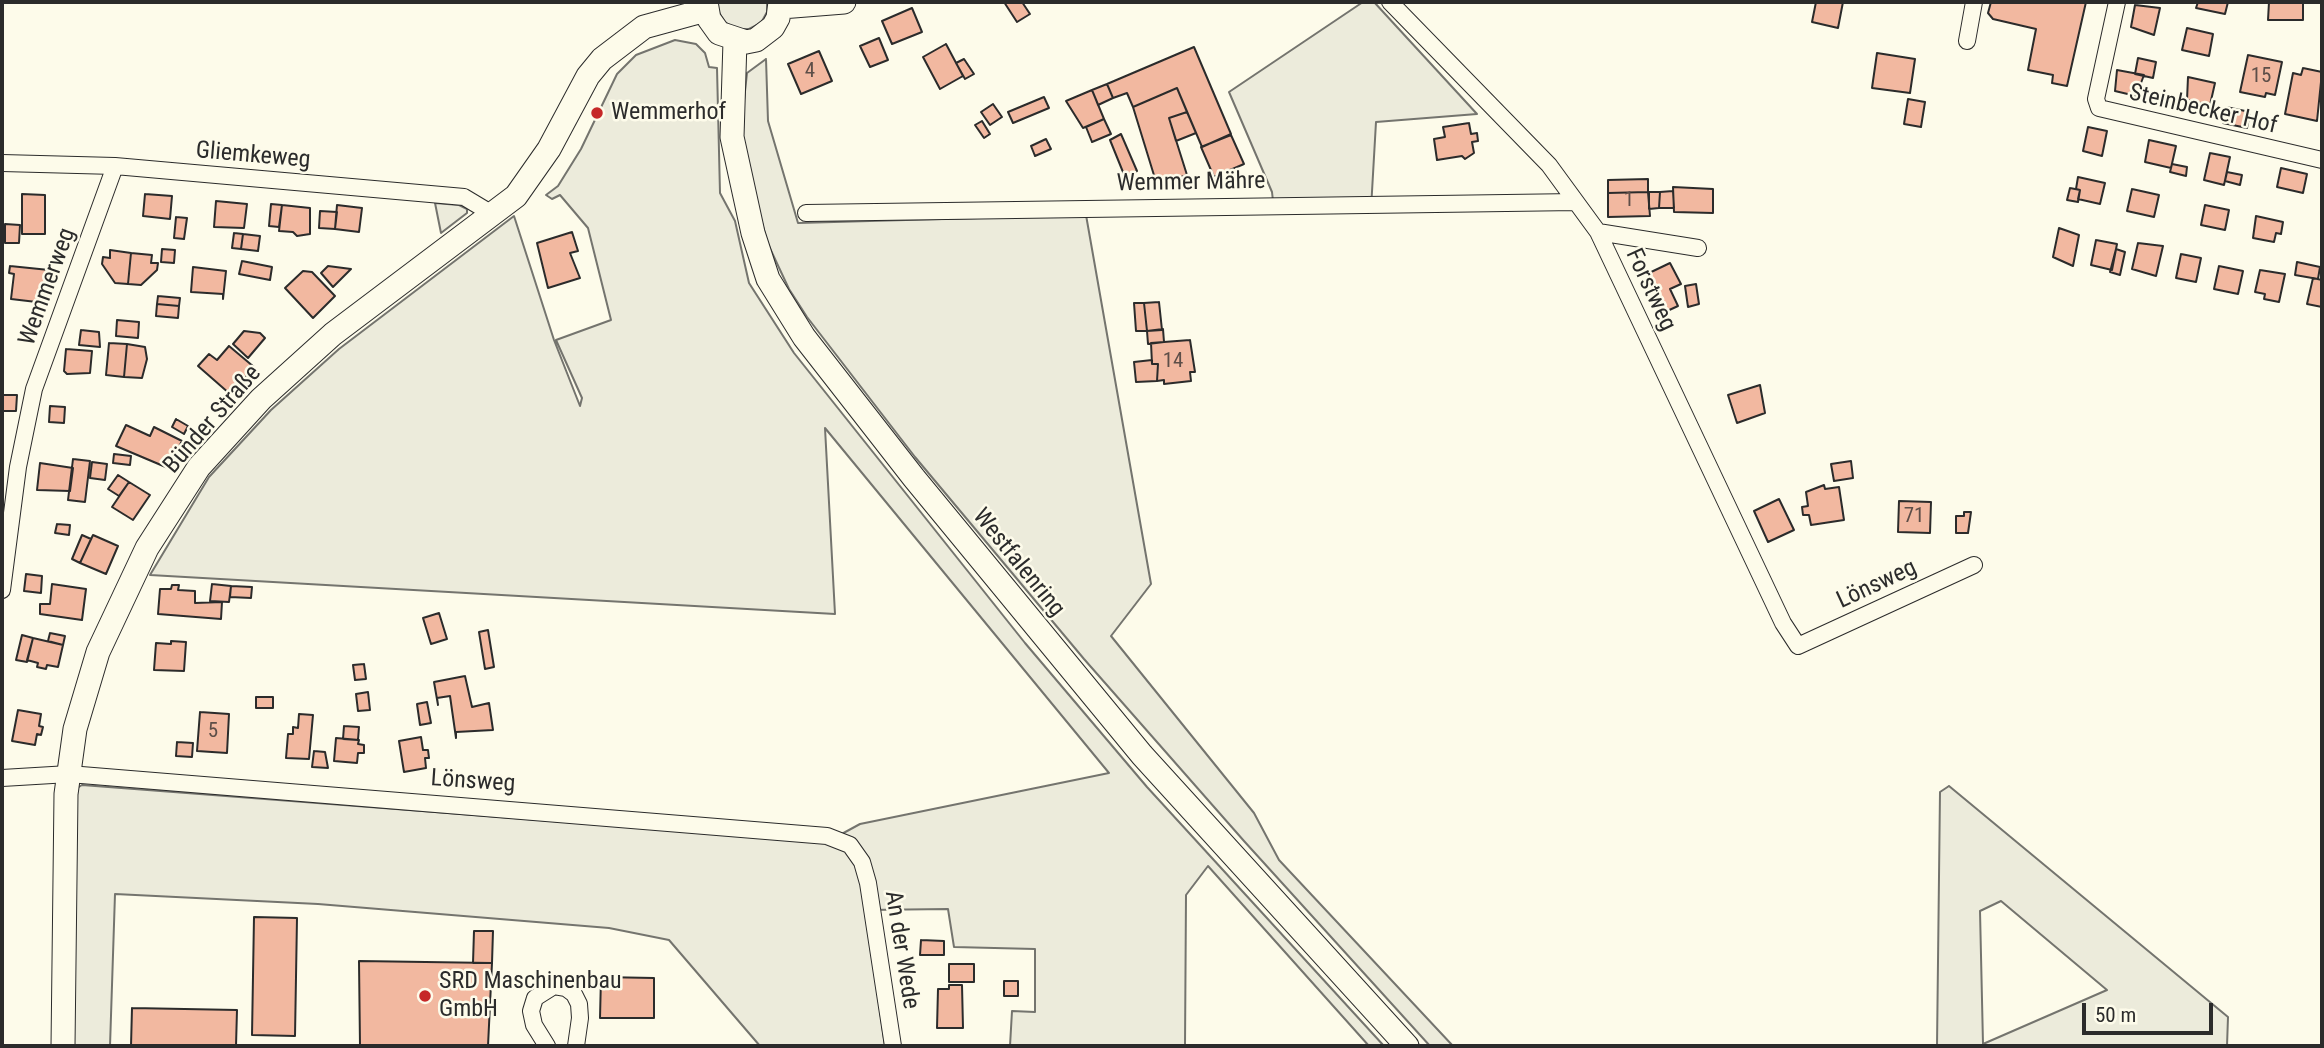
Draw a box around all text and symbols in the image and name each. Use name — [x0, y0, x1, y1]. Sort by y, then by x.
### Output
house number: 4 — [805, 59, 815, 85]
house number: 15 — [2251, 64, 2271, 90]
street label: Steinbecker Hof — [2126, 79, 2280, 141]
place label: Wemmerhof — [611, 99, 726, 127]
marker: Wemmerhof — [589, 105, 605, 121]
street label: Gliemkeweg — [194, 137, 312, 175]
street label: Wemmer Mähre — [1116, 167, 1266, 199]
house number: 1 — [1624, 188, 1634, 214]
street label: Wemmerweg — [13, 224, 83, 350]
street label: Forstweg — [1618, 244, 1682, 336]
house number: 14 — [1163, 349, 1183, 375]
street label: Bünder Straße — [158, 360, 268, 480]
street label: Westfalenring — [966, 503, 1070, 623]
house number: 71 — [1904, 504, 1924, 530]
street label: Lönsweg — [1833, 554, 1921, 616]
house number: 5 — [208, 719, 218, 745]
street label: Lönsweg — [430, 765, 516, 799]
street label: An der Wede — [877, 889, 925, 1011]
place label: SRD Maschinenbau GmbH — [439, 968, 622, 1024]
marker: SRD Maschinenbau GmbH — [417, 988, 433, 1004]
scale bar — [2086, 988, 2217, 1032]
text: 50 m — [2095, 1003, 2136, 1027]

